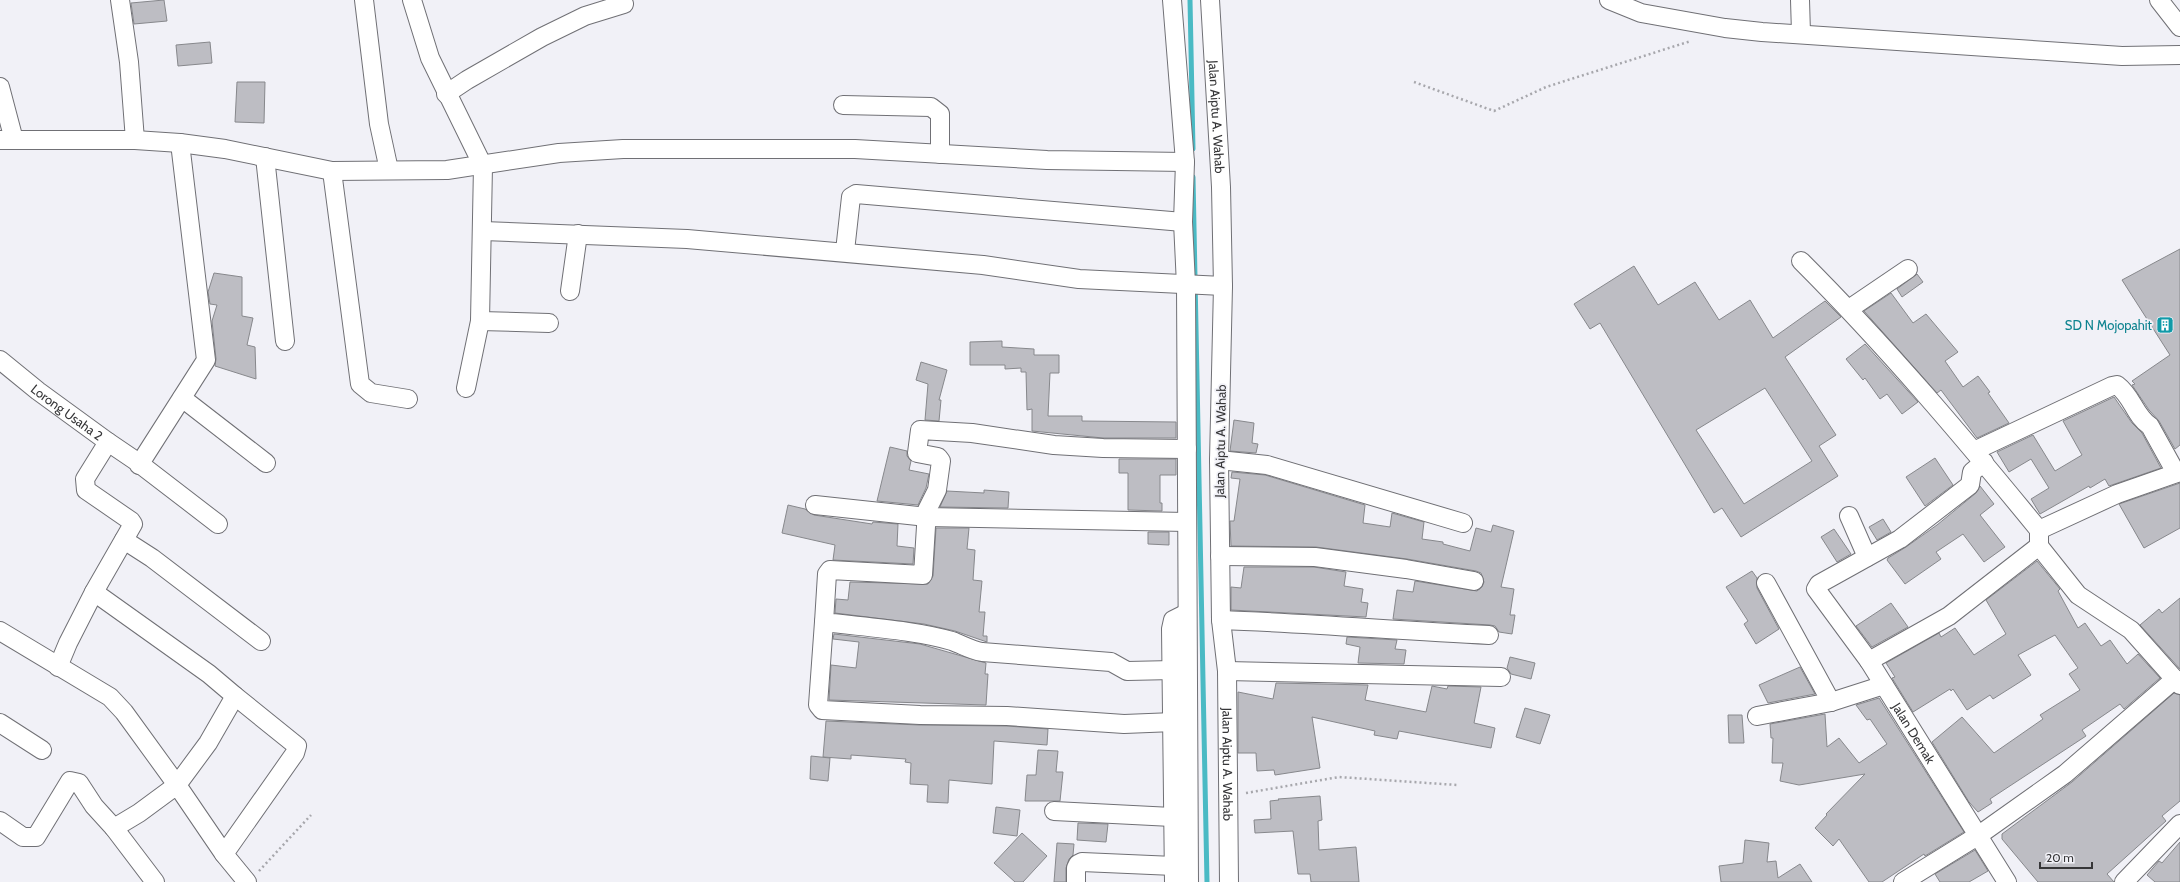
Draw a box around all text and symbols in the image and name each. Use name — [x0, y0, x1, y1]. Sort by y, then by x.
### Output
street label: Jalan Aiptu A. Wahab — [1205, 59, 1228, 174]
building icon: SD N Mojopahit — [2155, 315, 2175, 335]
place label: SD N Mojopahit — [2065, 317, 2153, 334]
street label: Lorong Usaha 2 — [28, 381, 106, 444]
street label: Jalan Aiptu A. Wahab — [1211, 384, 1229, 499]
street label: Jalan Demak — [1889, 699, 1939, 766]
street label: Jalan Aiptu A. Wahab — [1219, 707, 1236, 821]
scale bar — [2040, 844, 2092, 870]
text: 20 m — [2046, 850, 2074, 865]

